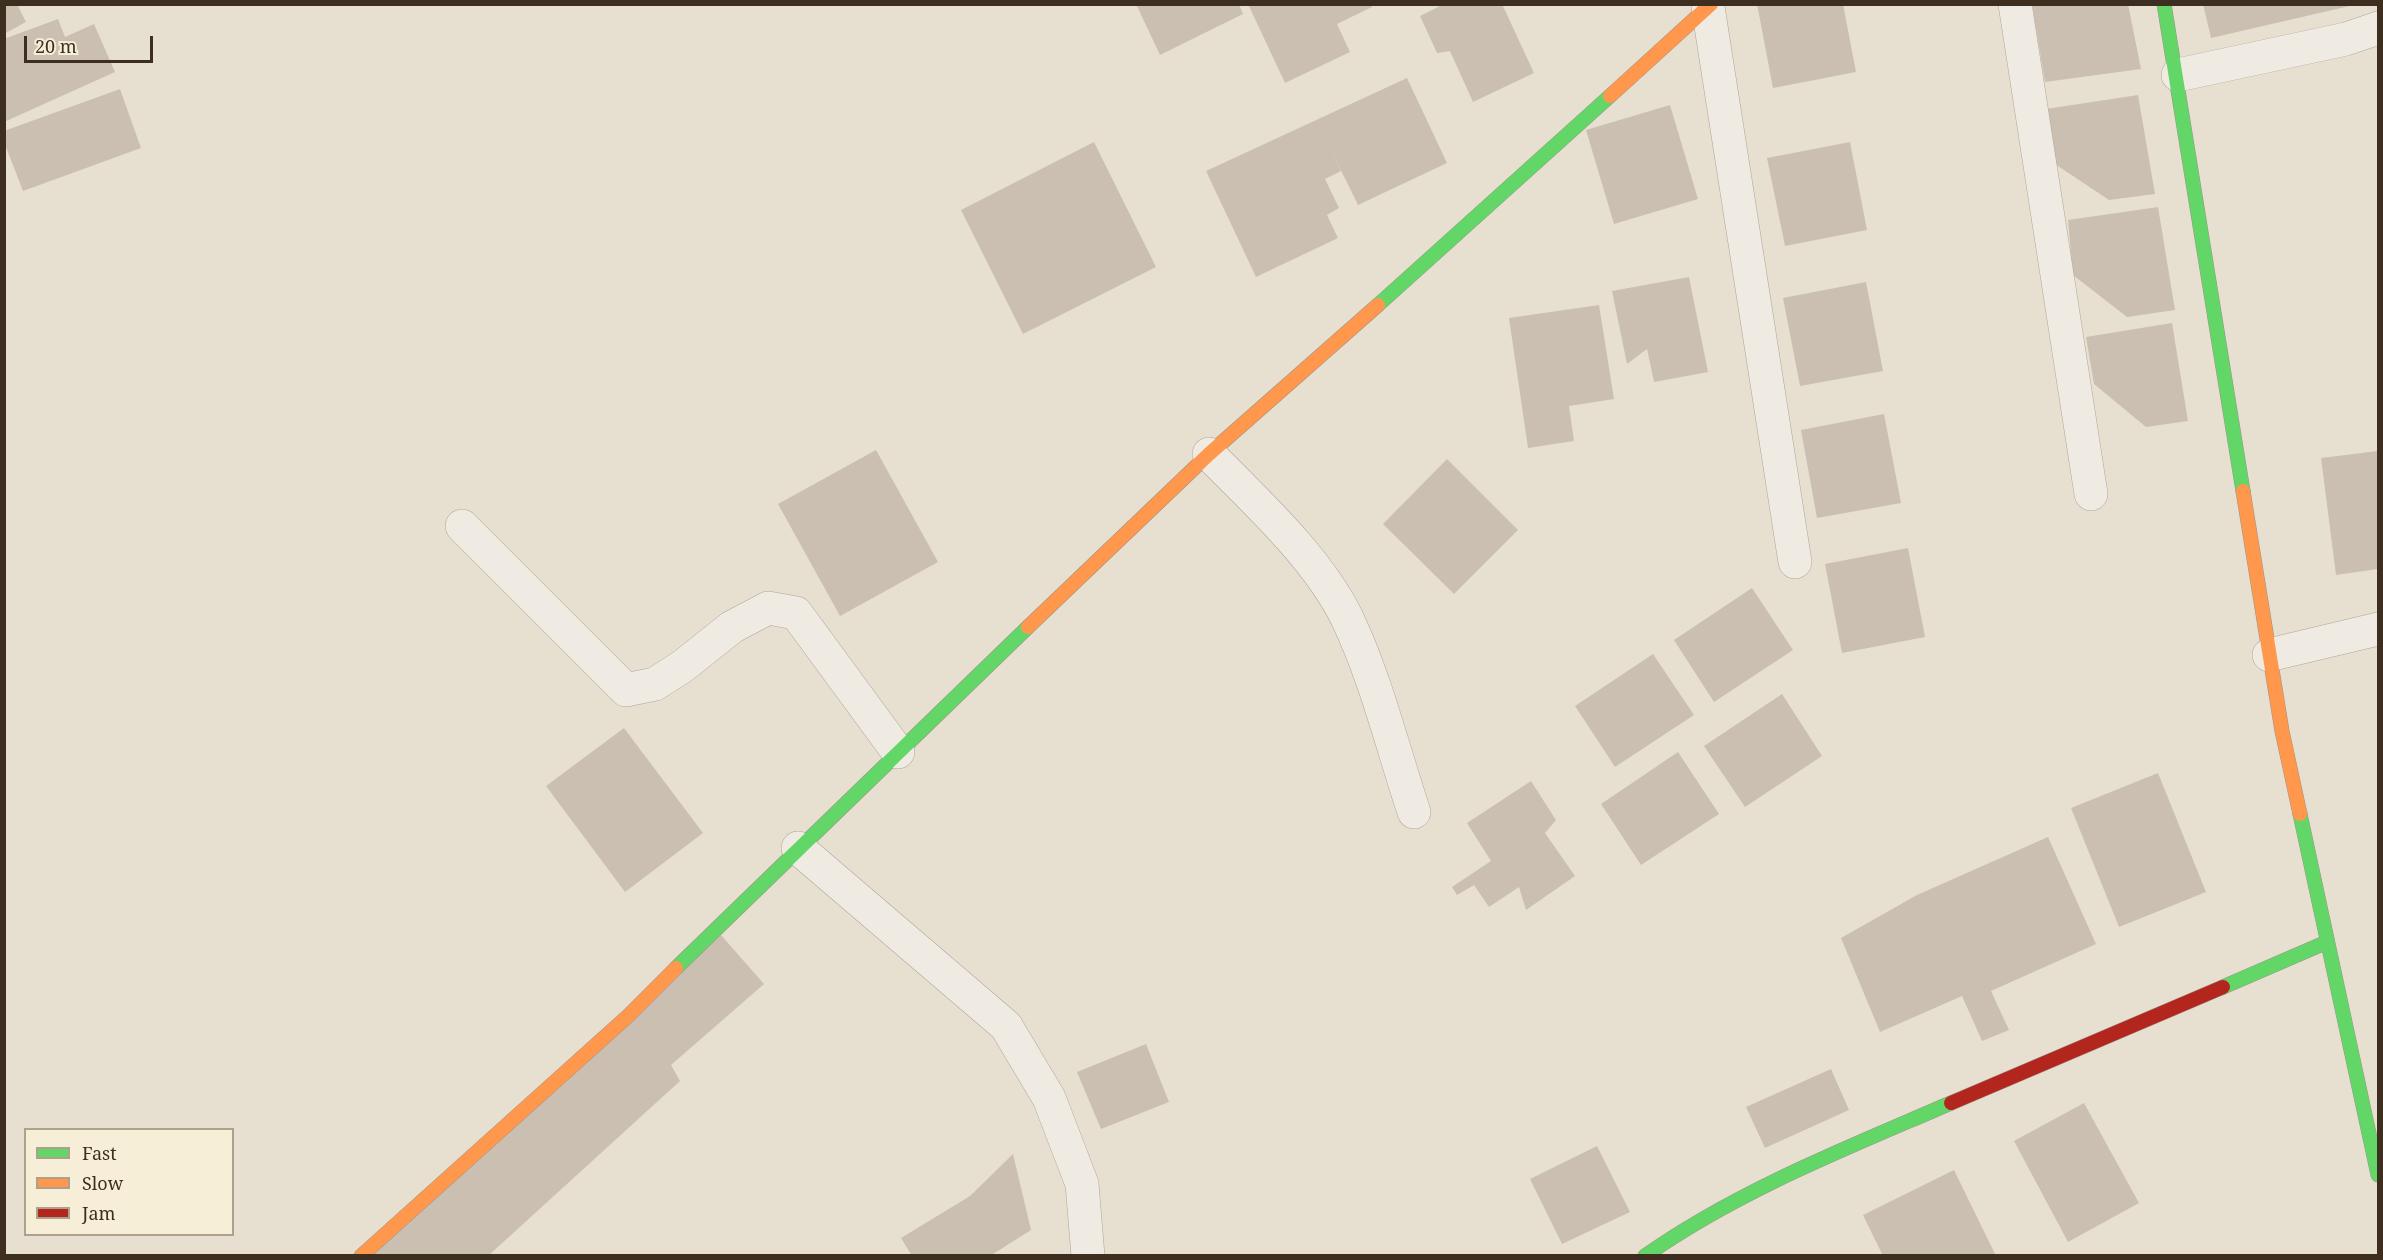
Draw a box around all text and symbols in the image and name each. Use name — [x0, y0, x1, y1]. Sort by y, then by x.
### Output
scale bar — [27, 24, 156, 62]
text: 20 m — [35, 34, 77, 58]
legend — [24, 1128, 234, 1236]
text: Fast — [82, 1141, 117, 1165]
text: Slow — [82, 1171, 123, 1195]
text: Jam — [82, 1201, 116, 1225]

